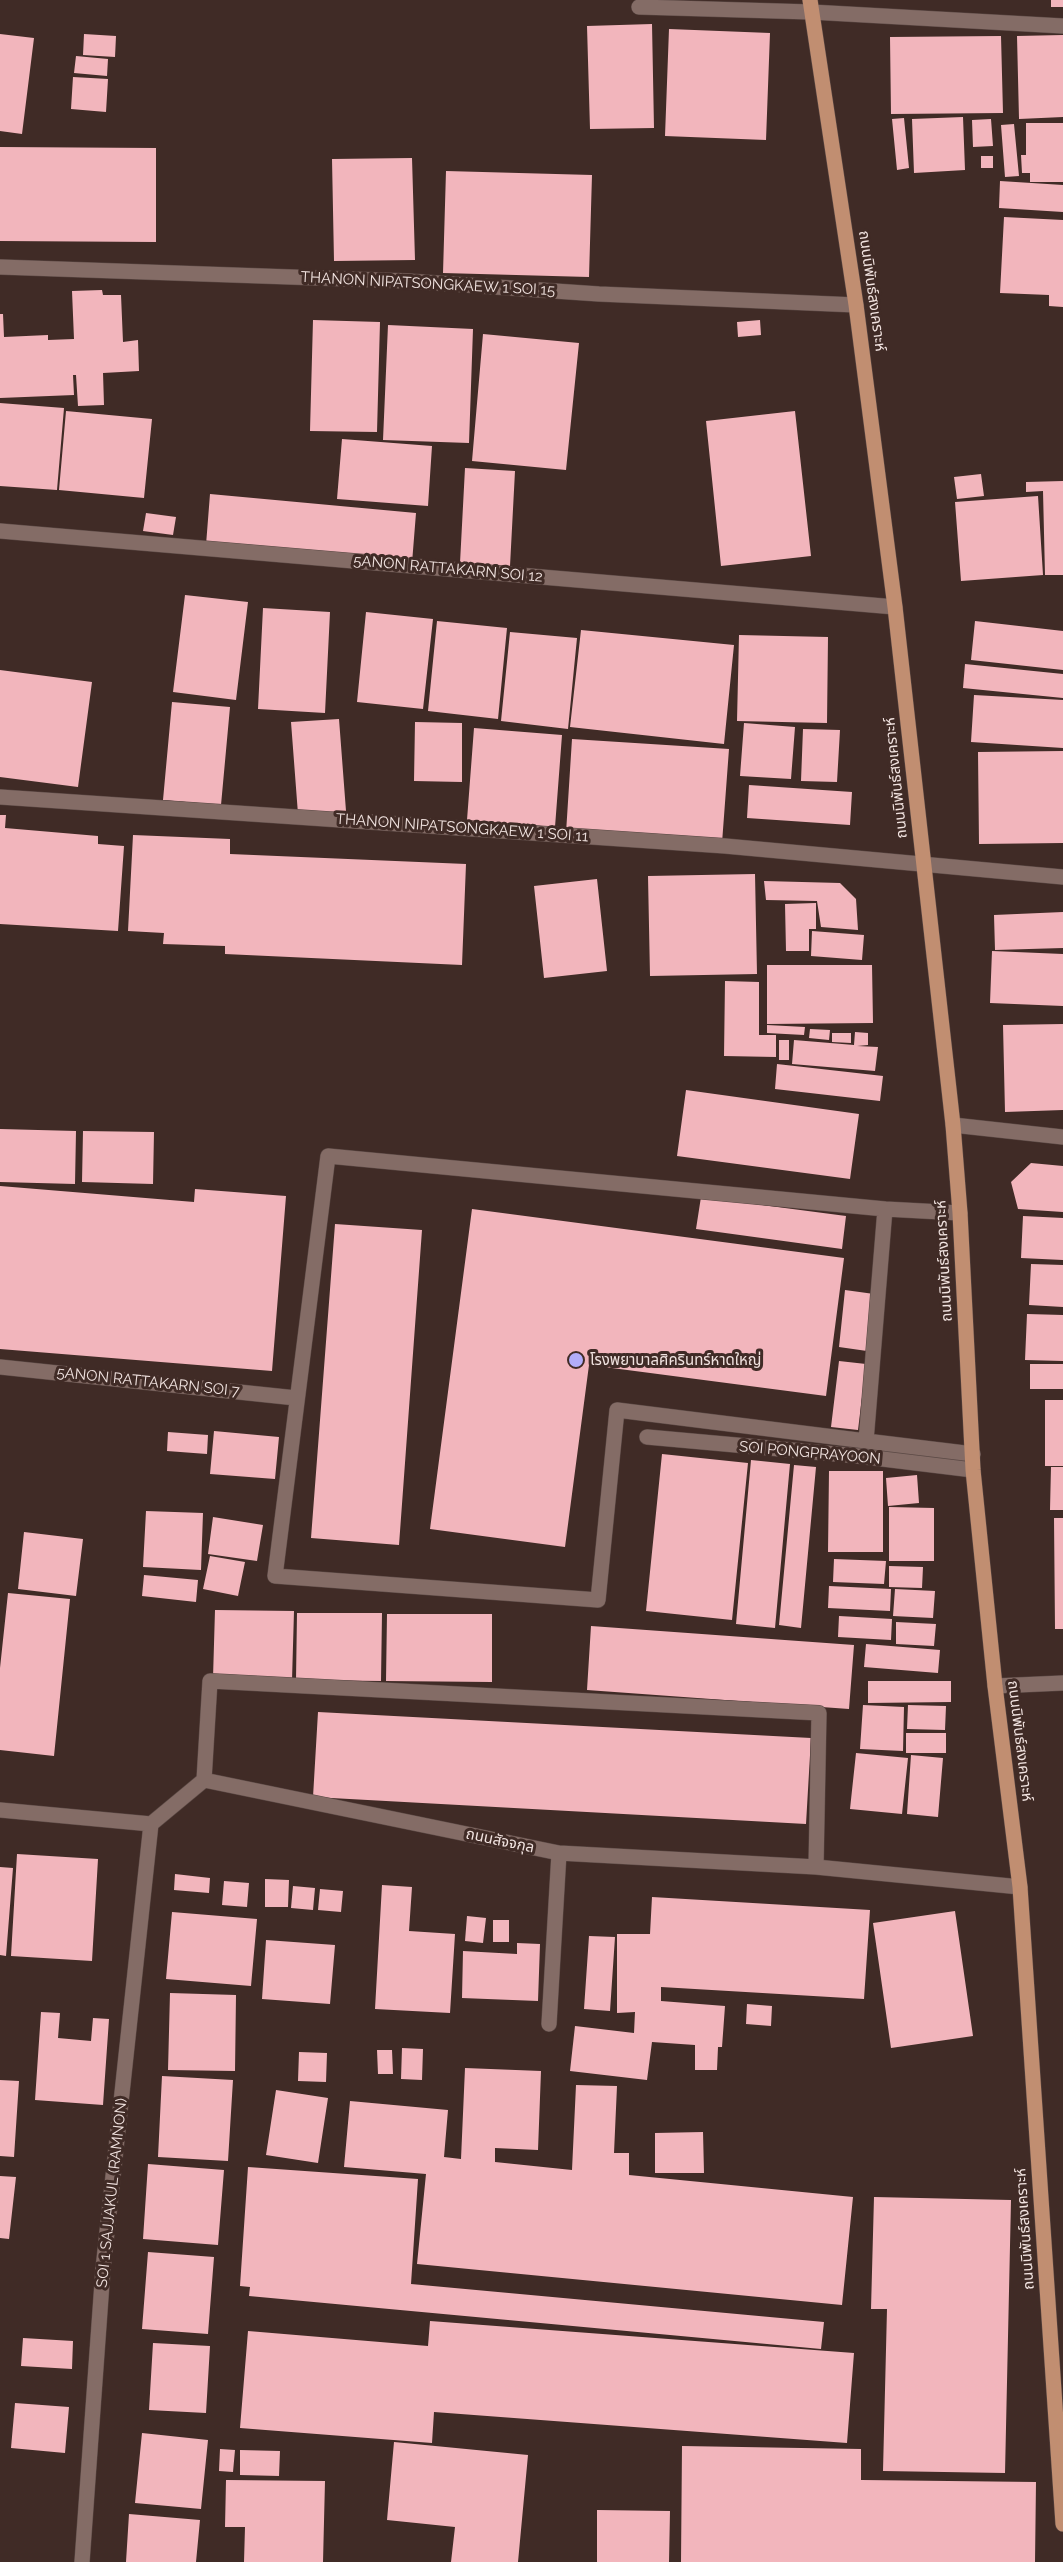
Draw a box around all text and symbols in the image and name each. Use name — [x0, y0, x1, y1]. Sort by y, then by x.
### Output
street label: ถนนนิพันธ์สงเคราะห์ — [855, 229, 889, 353]
street label: THANON NIPATSONGKAEW 1 SOI 15 — [300, 268, 556, 300]
street label: 5ANON RATTAKARN SOI 12 — [353, 552, 543, 586]
street label: ถนนนิพันธ์สงเคราะห์ — [881, 716, 911, 840]
street label: THANON NIPATSONGKAEW 1 SOI 11 — [335, 810, 589, 846]
street label: ถนนนิพันธ์สงเคราะห์ — [932, 1200, 956, 1322]
marker: โรงพยาบาลศิครินทร์หาดใหญ่ — [567, 1351, 585, 1369]
place label: โรงพยาบาลศิครินทร์หาดใหญ่ — [590, 1351, 761, 1369]
street label: 5ANON RATTAKARN SOI 7 — [56, 1363, 240, 1401]
street label: SOI PONGPRAYOON — [738, 1438, 882, 1468]
street label: ถนนนิพันธ์สงเคราะห์ — [1004, 1679, 1036, 1803]
street label: ถนนสัจจกุล — [464, 1825, 536, 1857]
street label: SOI 1 SAJJAKUL (RAMNON) — [93, 2097, 131, 2289]
street label: ถนนนิพันธ์สงเคราะห์ — [1012, 2168, 1038, 2290]

